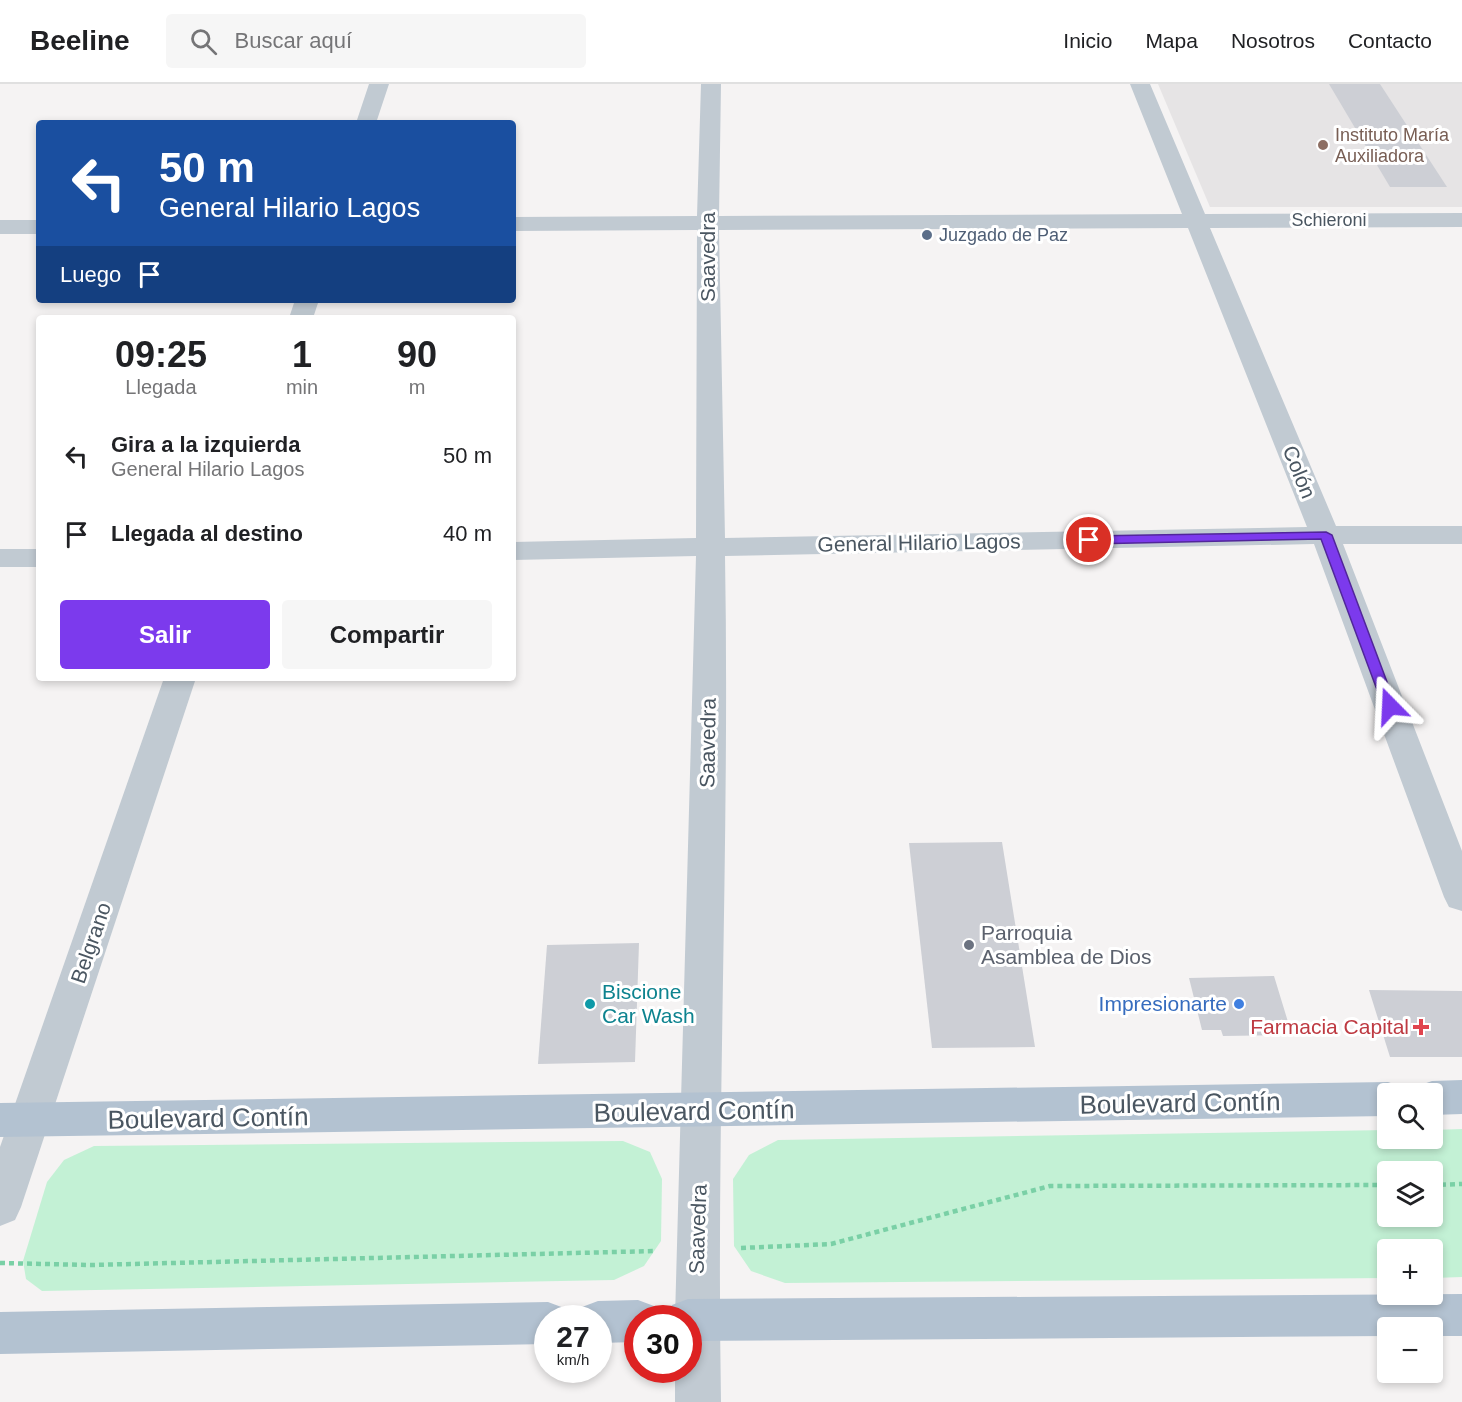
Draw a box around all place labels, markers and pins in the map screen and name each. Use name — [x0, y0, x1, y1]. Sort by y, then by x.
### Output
place label: Instituto María Auxiliadora — [1335, 125, 1450, 166]
marker: Instituto María Auxiliadora — [1316, 138, 1330, 152]
place label: Juzgado de Paz — [939, 225, 1068, 245]
marker: Juzgado de Paz — [920, 228, 934, 242]
pin — [1063, 514, 1114, 565]
place label: Parroquia Asamblea de Dios — [981, 921, 1151, 968]
marker: Parroquia Asamblea de Dios — [962, 938, 976, 952]
place label: Biscione Car Wash — [602, 980, 695, 1027]
place label: Impresionarte — [1099, 992, 1227, 1015]
marker: Biscione Car Wash — [583, 997, 597, 1011]
marker: Impresionarte — [1232, 997, 1246, 1011]
place label: Farmacia Capital — [1250, 1015, 1409, 1038]
marker: Farmacia Capital — [1414, 1020, 1428, 1034]

